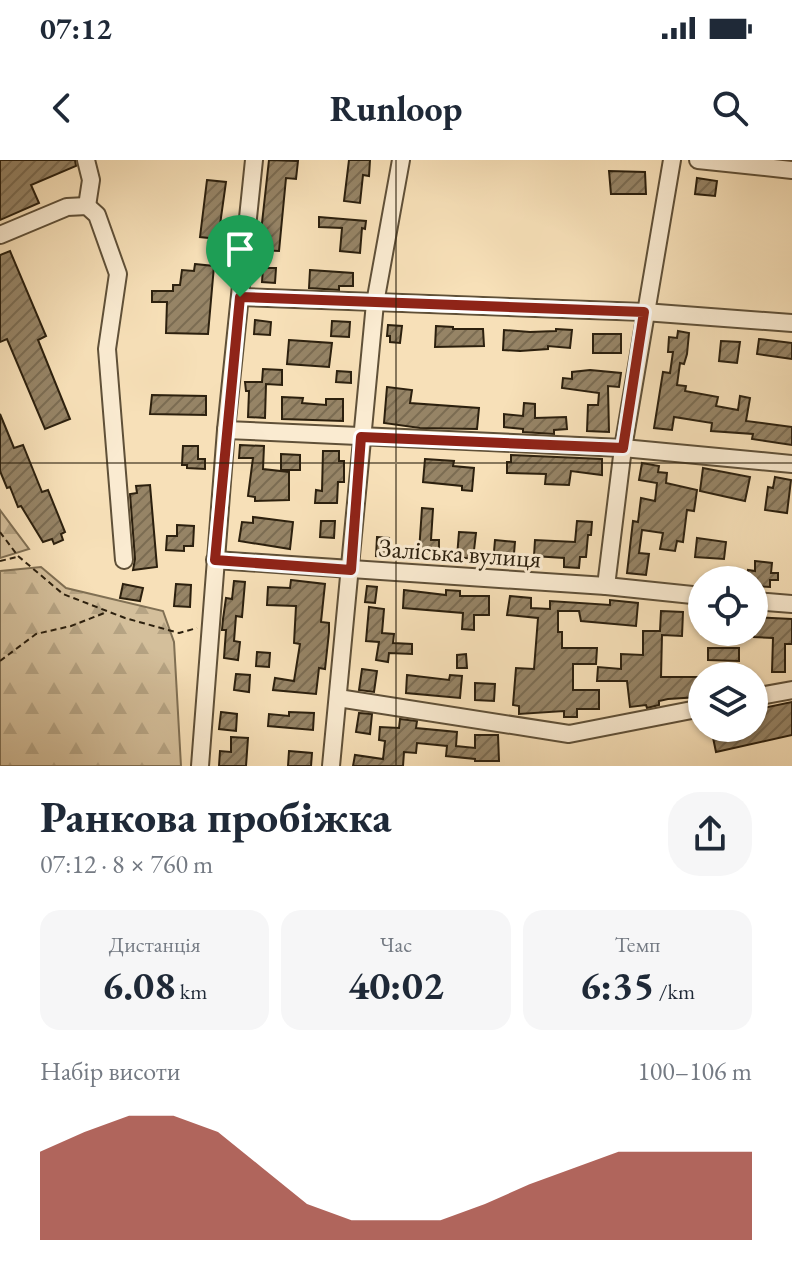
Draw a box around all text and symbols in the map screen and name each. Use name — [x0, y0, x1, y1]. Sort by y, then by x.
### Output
text: 07:12 — [40, 9, 112, 48]
text: Runloop — [330, 85, 462, 132]
icon: back — [40, 86, 84, 130]
icon: search — [708, 86, 752, 130]
pin — [206, 215, 274, 297]
icon: arrive — [218, 227, 262, 271]
street label: Заліська вулиця — [377, 530, 543, 576]
map controls — [688, 566, 768, 742]
button: locate — [688, 566, 768, 646]
button: layers — [688, 662, 768, 742]
text: Ранкова пробіжка — [40, 788, 392, 845]
button: share — [668, 792, 752, 876]
text: 07:12 · 8 × 760 m — [40, 847, 213, 881]
text: Дистанція — [109, 930, 201, 959]
text: Час — [380, 930, 412, 959]
text: Темп — [614, 930, 660, 959]
text: 6.08 — [102, 959, 175, 1011]
text: 40:02 — [348, 959, 444, 1011]
text: 6:35 — [580, 959, 654, 1011]
text: km — [175, 977, 207, 1006]
text: /km — [654, 977, 695, 1006]
text: Набір висоти — [40, 1054, 180, 1088]
text: 100–106 m — [637, 1054, 752, 1088]

